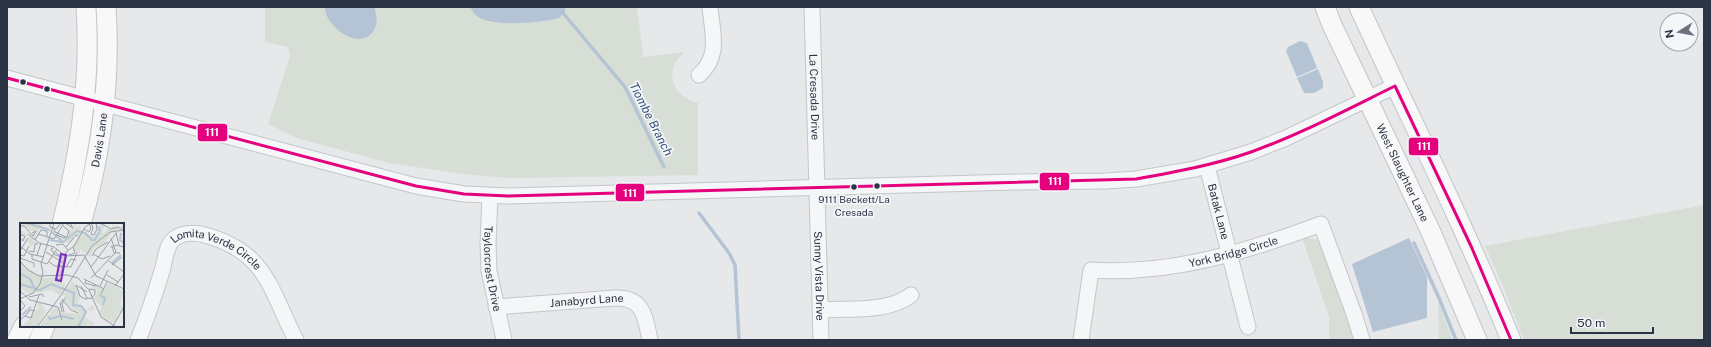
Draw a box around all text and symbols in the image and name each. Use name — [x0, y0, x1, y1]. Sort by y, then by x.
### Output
north arrow — [1659, 12, 1699, 52]
text: N — [1662, 29, 1676, 39]
street label: La Cresada Drive — [807, 54, 822, 140]
unlabelled marker — [18, 77, 28, 87]
water label: Tiombe Branch — [626, 80, 676, 158]
unlabelled marker — [42, 84, 52, 94]
street label: Davis Lane — [89, 112, 109, 168]
street label: West Slaughter Lane — [1374, 122, 1431, 224]
line badge: 111 — [197, 123, 228, 142]
text: 111 — [205, 126, 219, 138]
line badge: 111 — [1408, 137, 1439, 156]
text: 111 — [1417, 140, 1431, 152]
line badge: 111 — [1039, 172, 1070, 191]
text: 111 — [1048, 175, 1062, 187]
unlabelled marker — [872, 181, 882, 191]
marker: 9111 Beckett/La Cresada — [849, 182, 859, 192]
street label: Batak Lane — [1206, 182, 1231, 241]
line badge: 111 — [615, 183, 645, 202]
text: 111 — [623, 187, 637, 199]
place label: 9111 Beckett/La Cresada — [818, 193, 890, 218]
inset map — [20, 223, 124, 327]
street label: Taylorcrest Drive — [482, 226, 504, 312]
street label: Lomita Verde Circle — [168, 227, 264, 272]
street label: Sunny Vista Drive — [812, 231, 826, 321]
street label: York Bridge Circle — [1188, 234, 1279, 269]
street label: Janabyrd Lane — [550, 292, 624, 309]
scale bar — [1571, 309, 1653, 335]
text: 50 m — [1577, 316, 1605, 330]

